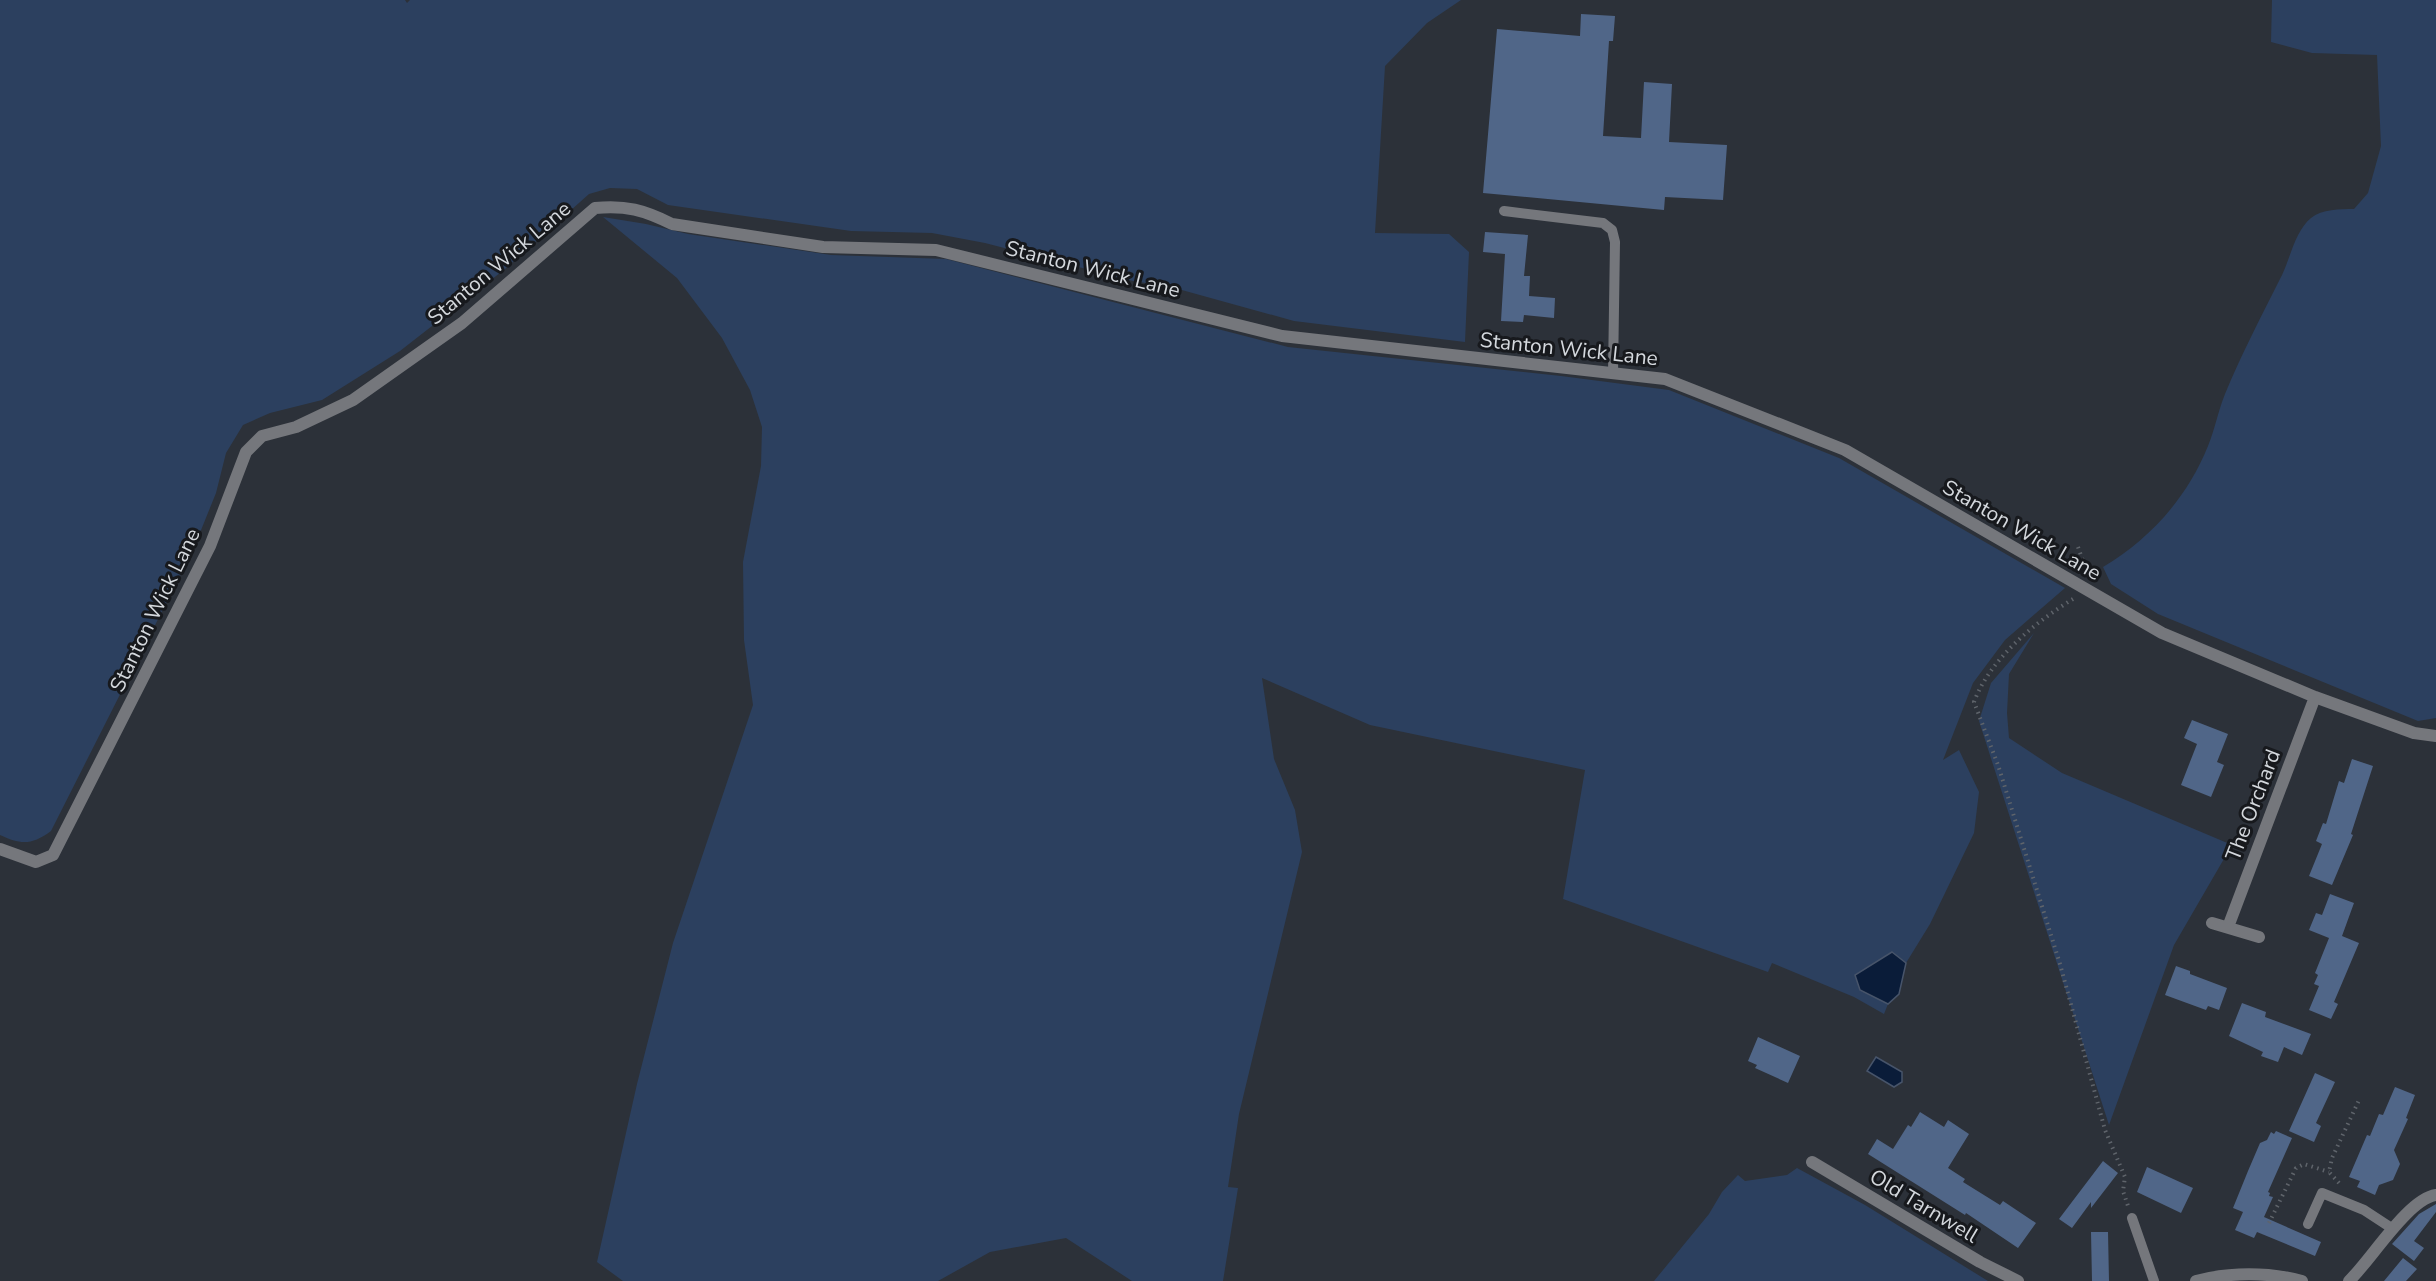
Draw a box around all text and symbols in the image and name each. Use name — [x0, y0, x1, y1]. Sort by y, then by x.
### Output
street label: Stanton Wick Lane — [422, 195, 576, 331]
street label: Stanton Wick Lane — [1003, 234, 1183, 304]
street label: Stanton Wick Lane — [1479, 326, 1659, 372]
street label: Stanton Wick Lane — [1938, 473, 2106, 587]
street label: Stanton Wick Lane — [103, 524, 207, 696]
street label: The Orchard — [2219, 745, 2287, 865]
street label: Old Tarnwell — [1864, 1162, 1984, 1250]

